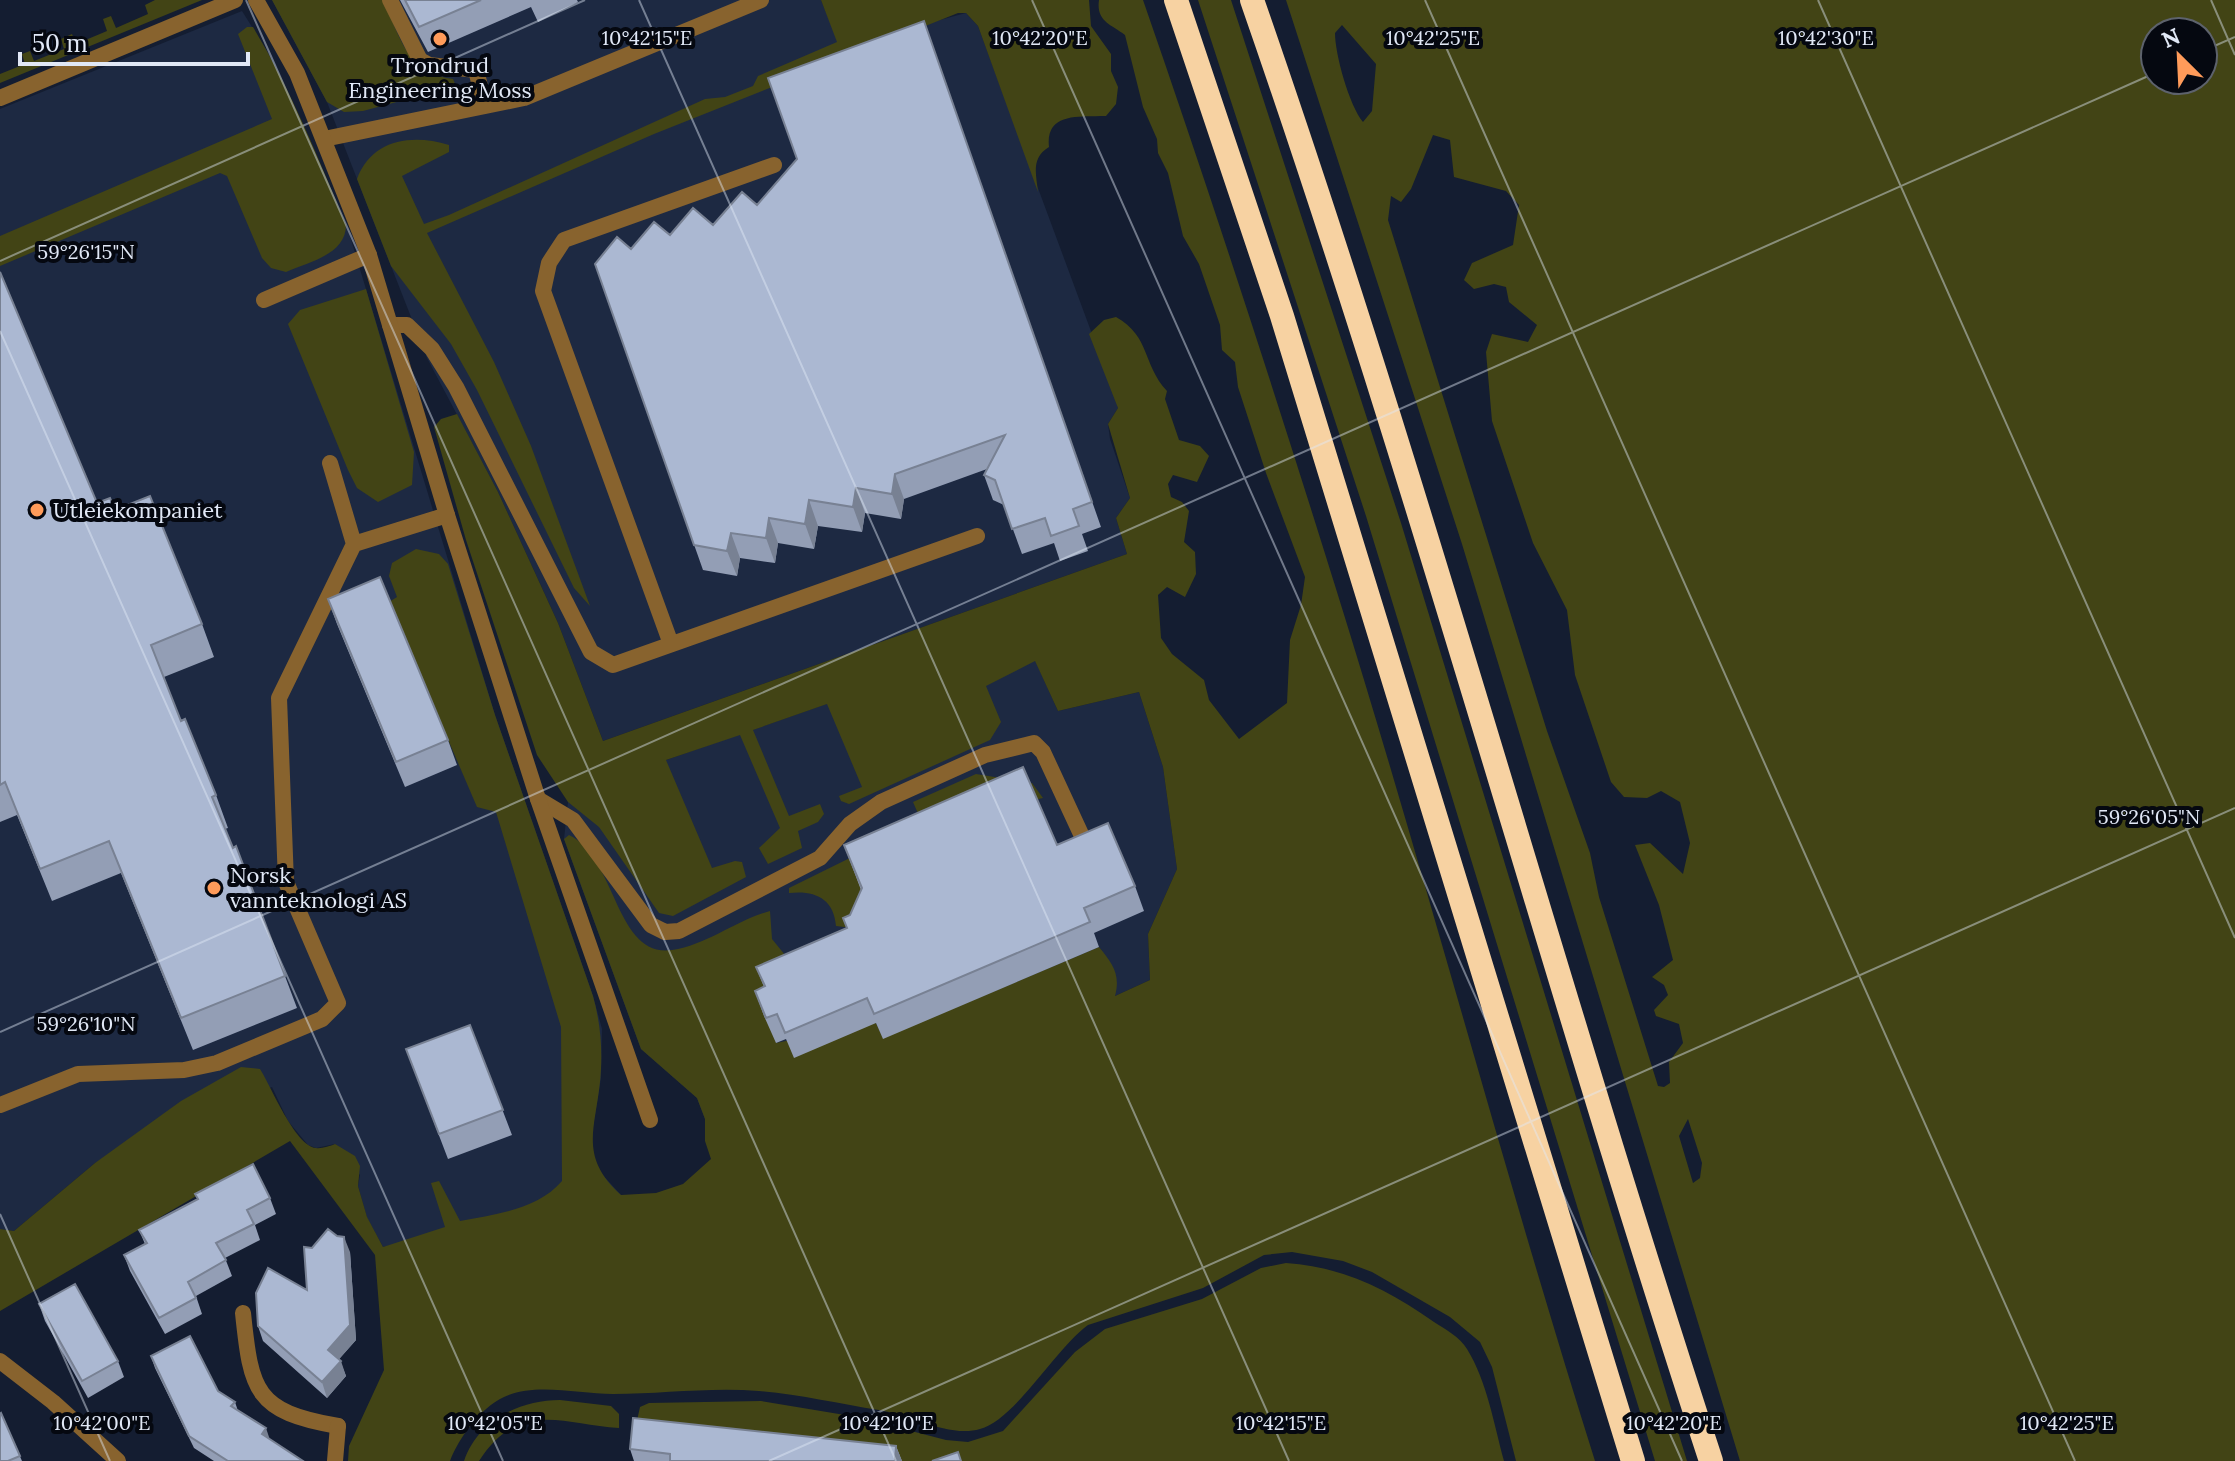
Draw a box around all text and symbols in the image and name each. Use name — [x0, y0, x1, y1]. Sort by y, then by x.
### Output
scale bar — [20, 16, 248, 66]
north arrow — [2139, 16, 2219, 96]
text: N — [2157, 21, 2184, 54]
text: 10°42'15"E — [602, 25, 692, 50]
text: 10°42'20"E — [992, 25, 1088, 50]
text: 10°42'25"E — [1386, 25, 1480, 50]
text: 10°42'30"E — [1778, 25, 1874, 50]
text: 50 m — [32, 28, 88, 59]
marker: Trondrud Engineering Moss — [431, 30, 449, 48]
place label: Trondrud Engineering Moss — [348, 51, 532, 104]
text: 59°26'15"N — [37, 239, 135, 264]
place label: Utleiekompaniet — [53, 496, 223, 524]
marker: Utleiekompaniet — [28, 501, 46, 519]
text: 59°26'05"N — [2098, 804, 2200, 829]
place label: Norsk vannteknologi AS — [230, 861, 407, 914]
marker: Norsk vannteknologi AS — [205, 879, 223, 897]
text: 59°26'10"N — [37, 1011, 135, 1036]
text: 10°42'00"E — [53, 1410, 151, 1435]
text: 10°42'05"E — [447, 1410, 543, 1435]
text: 10°42'10"E — [842, 1410, 934, 1435]
text: 10°42'15"E — [1236, 1410, 1326, 1435]
text: 10°42'20"E — [1626, 1410, 1722, 1435]
text: 10°42'25"E — [2020, 1410, 2114, 1435]

